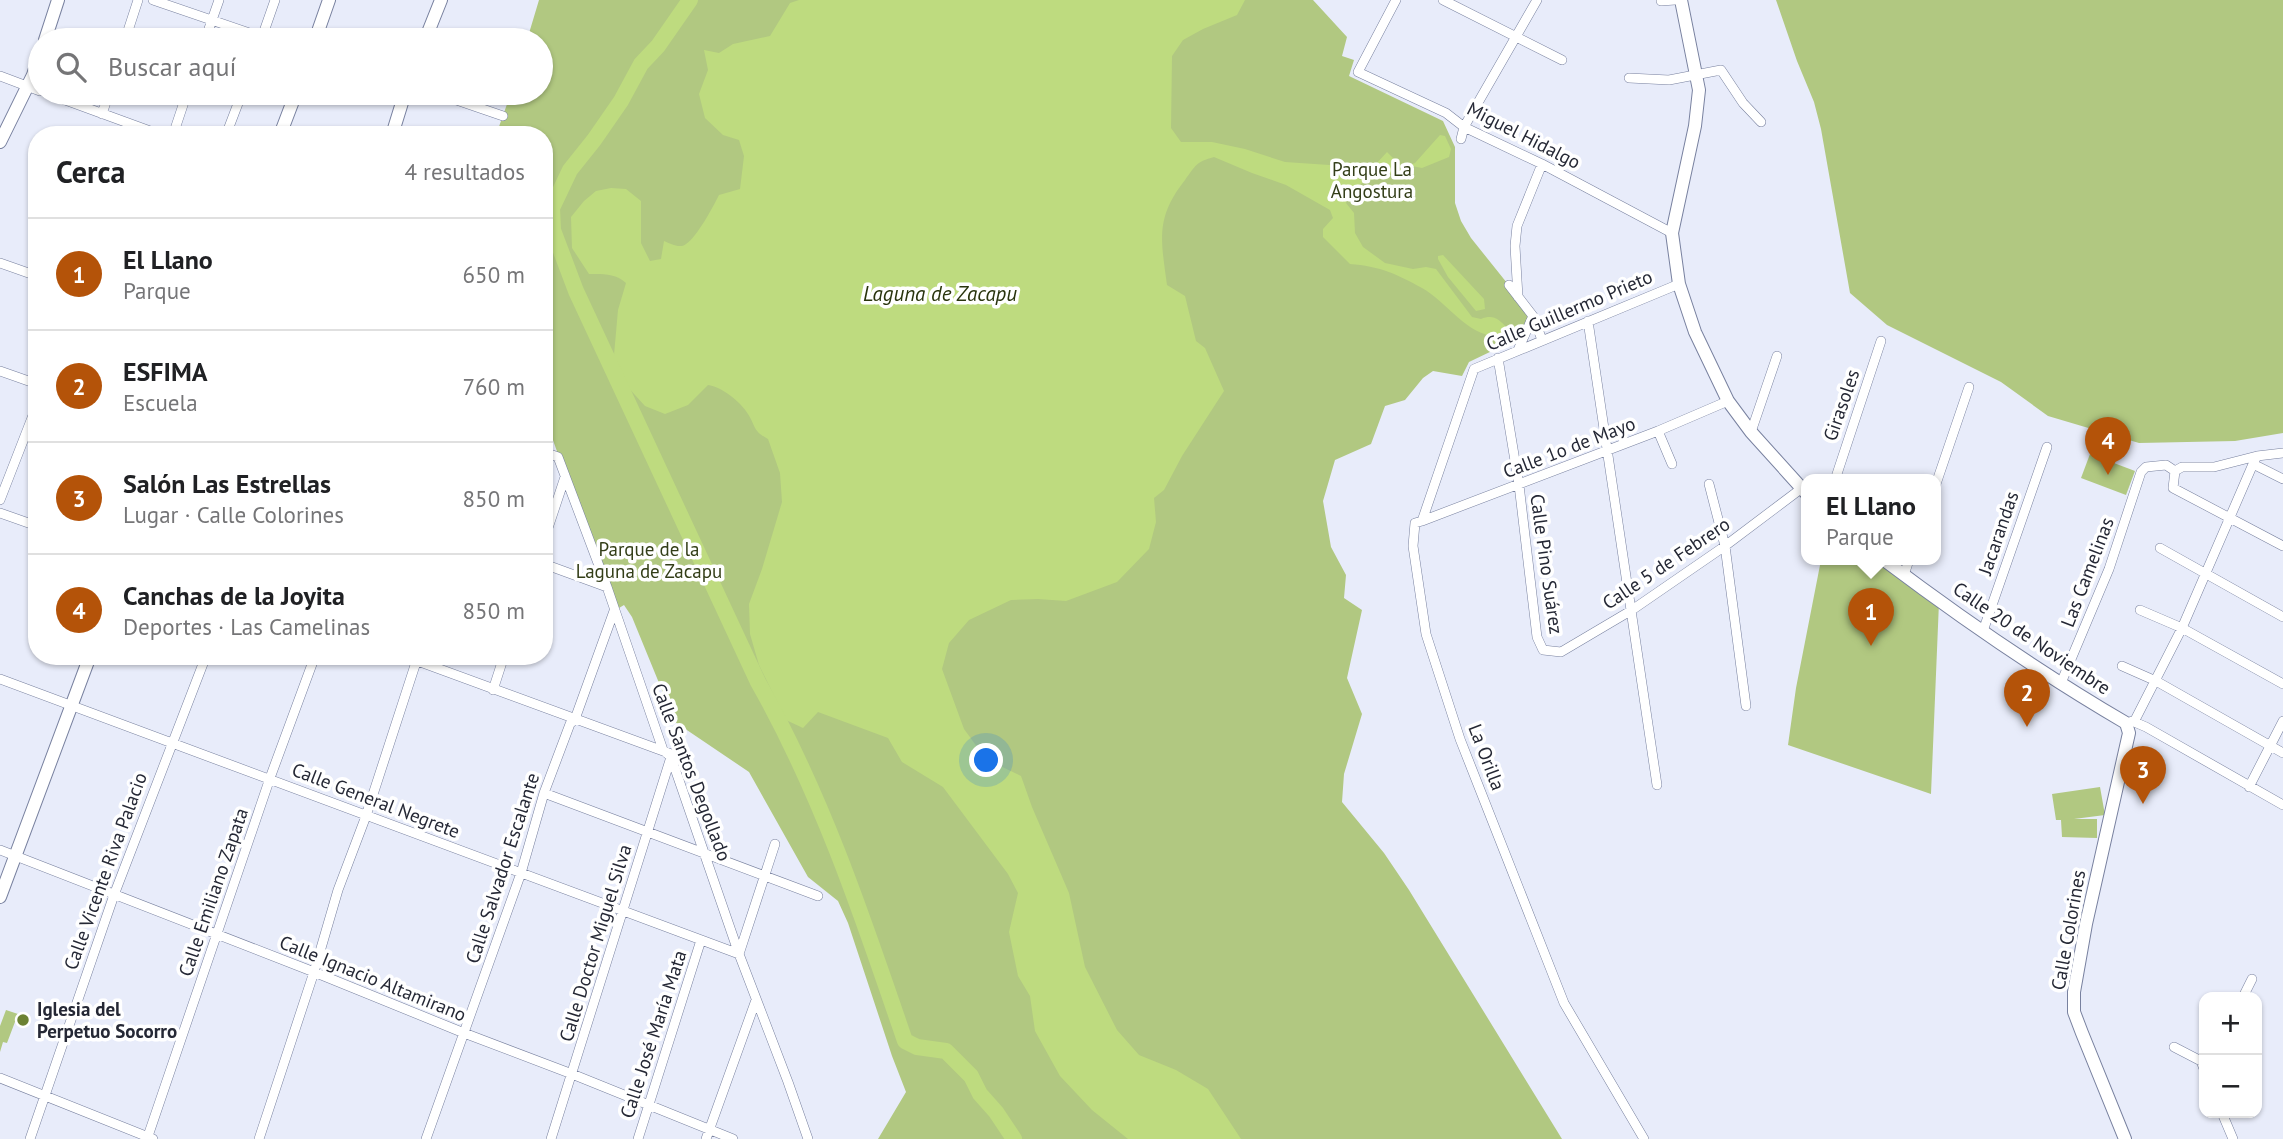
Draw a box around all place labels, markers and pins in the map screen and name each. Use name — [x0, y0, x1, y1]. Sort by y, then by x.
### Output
pin: 4 — [2085, 417, 2131, 475]
pin: 1 — [1848, 588, 1894, 646]
pin: 2 — [2004, 669, 2050, 727]
pin: 3 — [2120, 746, 2166, 804]
place label: Iglesia del Perpetuo Socorro — [37, 997, 177, 1043]
marker: Iglesia del Perpetuo Socorro — [15, 1012, 31, 1028]

